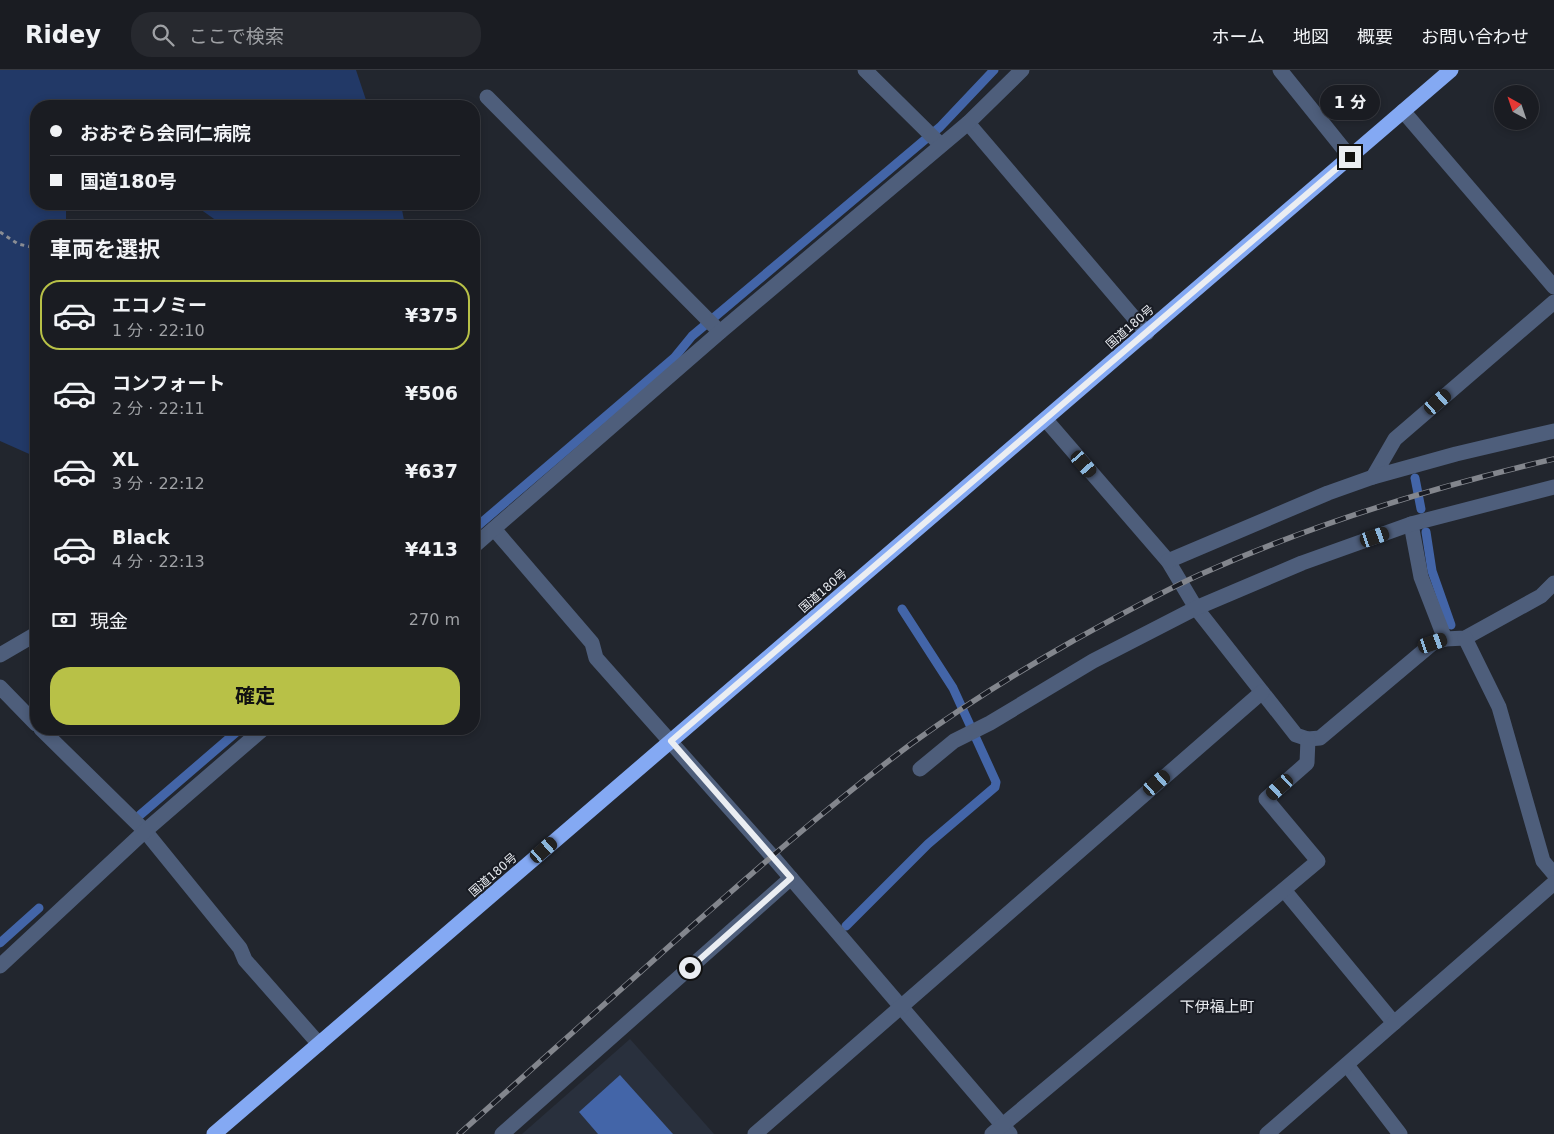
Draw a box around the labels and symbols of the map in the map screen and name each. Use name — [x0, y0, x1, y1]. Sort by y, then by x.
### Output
callout: 1 分 — [1320, 84, 1380, 119]
north arrow — [1494, 85, 1539, 130]
route end — [1339, 146, 1361, 168]
street label: 国道180号 — [1103, 302, 1157, 352]
car — [1421, 386, 1454, 418]
car — [1068, 448, 1099, 480]
car — [1358, 525, 1391, 549]
street label: 国道180号 — [796, 566, 850, 616]
car — [1416, 631, 1449, 655]
car — [1140, 767, 1173, 799]
car — [1263, 771, 1296, 803]
car — [527, 834, 560, 866]
street label: 国道180号 — [466, 850, 520, 900]
route start — [679, 957, 701, 979]
district label: 下伊福上町 — [1179, 998, 1255, 1016]

